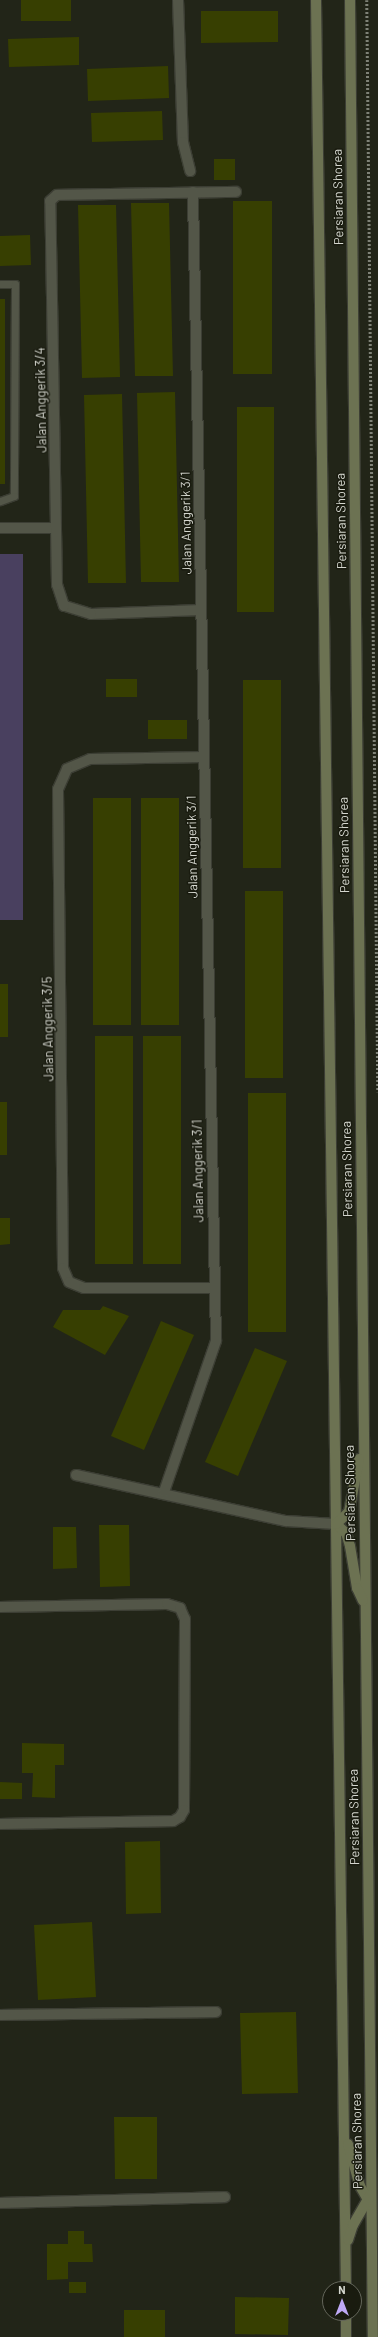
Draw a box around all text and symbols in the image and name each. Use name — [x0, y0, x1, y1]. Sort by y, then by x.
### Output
street label: Persiaran Shorea — [329, 149, 347, 245]
street label: Jalan Anggerik 3/4 — [32, 347, 50, 453]
street label: Jalan Anggerik 3/1 — [177, 472, 195, 574]
street label: Persiaran Shorea — [332, 473, 350, 569]
street label: Jalan Anggerik 3/1 — [183, 796, 201, 898]
street label: Persiaran Shorea — [335, 797, 353, 893]
street label: Jalan Anggerik 3/5 — [39, 976, 57, 1082]
street label: Jalan Anggerik 3/1 — [189, 1120, 207, 1222]
street label: Persiaran Shorea — [338, 1121, 356, 1217]
street label: Persiaran Shorea — [341, 1445, 359, 1541]
street label: Persiaran Shorea — [345, 1769, 363, 1865]
street label: Persiaran Shorea — [348, 2093, 366, 2189]
north arrow — [322, 2281, 362, 2321]
text: N — [338, 2283, 346, 2296]

